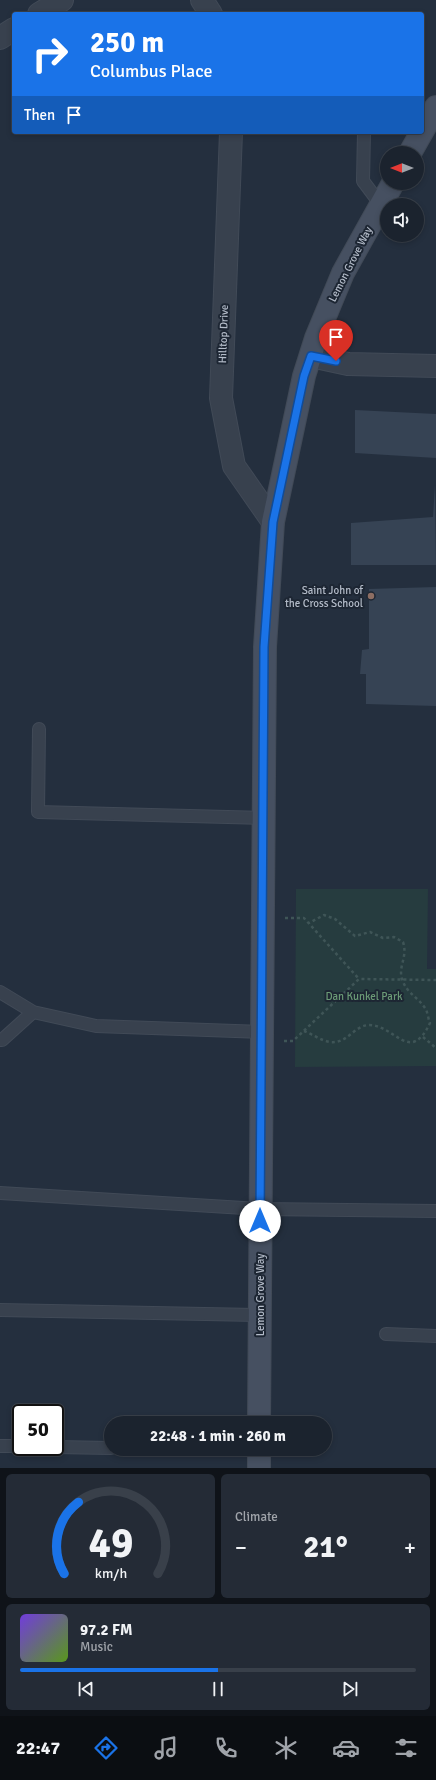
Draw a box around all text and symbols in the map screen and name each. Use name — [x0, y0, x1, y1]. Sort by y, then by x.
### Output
text: 250 m — [90, 26, 164, 60]
icon: right — [24, 28, 76, 80]
text: Columbus Place — [90, 60, 213, 82]
icon: arrive — [63, 104, 85, 126]
text: Then — [24, 106, 55, 124]
north arrow — [380, 146, 424, 190]
map controls — [380, 146, 424, 242]
button: sound — [380, 198, 424, 242]
street label: Lemon Grove Way — [326, 224, 375, 304]
street label: Hilltop Drive — [216, 304, 231, 364]
pin — [319, 320, 353, 361]
icon: arrive — [325, 326, 347, 348]
place label: Saint John of the Cross School — [285, 584, 364, 610]
marker: Saint John of the Cross School — [366, 591, 376, 601]
park label: Dan Kunkel Park — [326, 990, 403, 1003]
position arrow — [239, 1200, 281, 1242]
street label: Lemon Grove Way — [254, 1253, 267, 1336]
speed limit sign: 50 — [12, 1404, 64, 1456]
text: 22:48 · 1 min · 260 m — [150, 1427, 286, 1445]
text: Climate — [235, 1509, 278, 1525]
text: 49 — [88, 1518, 133, 1569]
text: 21° — [303, 1529, 348, 1566]
text: − — [235, 1534, 247, 1561]
text: + — [404, 1534, 416, 1561]
text: km/h — [94, 1565, 127, 1582]
text: 97.2 FM — [80, 1621, 132, 1639]
text: Music — [80, 1639, 113, 1655]
icon: previous — [75, 1678, 97, 1700]
icon: pause — [207, 1678, 229, 1700]
icon: next — [339, 1678, 361, 1700]
icon: directions — [92, 1734, 120, 1762]
icon: music — [152, 1734, 180, 1762]
icon: phone — [212, 1734, 240, 1762]
icon: climate — [272, 1734, 300, 1762]
icon: car — [332, 1734, 360, 1762]
icon: filters — [392, 1734, 420, 1762]
text: 22:47 — [16, 1737, 60, 1759]

